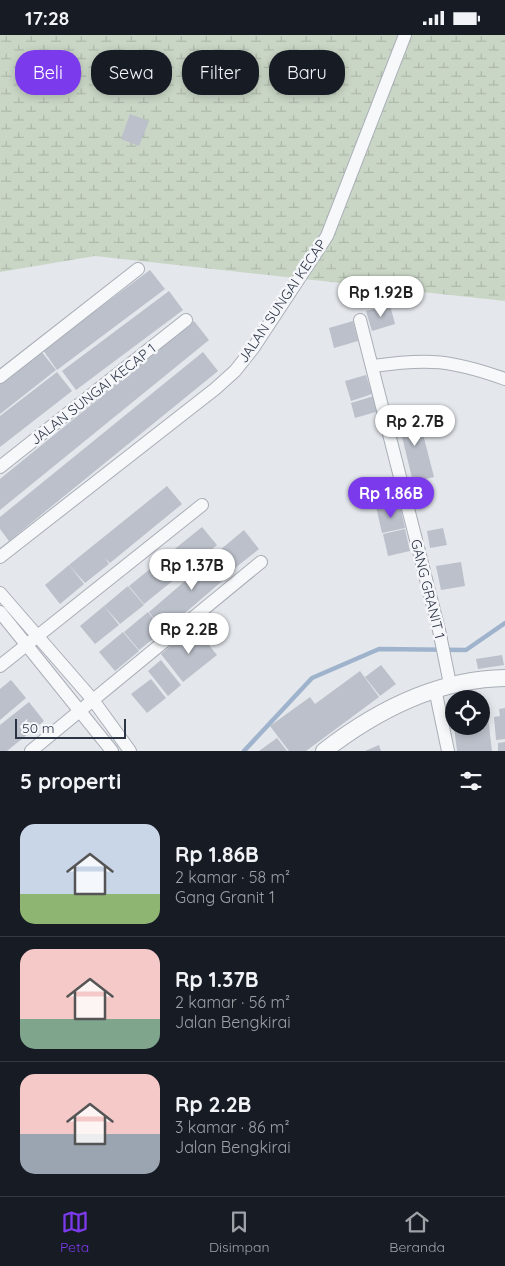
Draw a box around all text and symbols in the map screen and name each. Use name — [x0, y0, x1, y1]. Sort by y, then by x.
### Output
text: 17:28 — [25, 6, 69, 30]
chip: Beli — [15, 50, 81, 95]
chip: Sewa — [91, 50, 172, 95]
chip: Filter — [182, 50, 259, 95]
chip: Baru — [269, 50, 345, 95]
street label: JALAN SUNGAI KECAP — [234, 236, 330, 366]
pin: Rp 1.92B — [329, 275, 433, 318]
text: Rp 1.92B — [349, 282, 413, 302]
street label: JALAN SUNGAI KECAP 1 — [27, 339, 159, 449]
pin: Rp 2.7B — [369, 405, 461, 447]
text: Rp 2.7B — [386, 411, 444, 431]
pin: Rp 1.86B — [339, 477, 443, 519]
text: Rp 1.86B — [359, 483, 423, 503]
street label: GANG GRANIT 1 — [407, 537, 449, 641]
pin: Rp 1.37B — [140, 549, 244, 591]
text: Rp 1.37B — [160, 555, 224, 575]
pin: Rp 2.2B — [143, 613, 235, 655]
text: Rp 2.2B — [160, 619, 218, 639]
map controls — [445, 690, 490, 735]
button: locate — [445, 690, 490, 735]
scale bar — [15, 716, 126, 739]
text: 50 m — [22, 719, 55, 737]
icon: filters — [457, 767, 485, 795]
text: 5 properti — [20, 768, 121, 794]
text: Rp 1.86B — [175, 841, 259, 867]
icon: home — [60, 844, 120, 904]
text: 2 kamar · 58 m² — [175, 867, 290, 887]
text: Gang Granit 1 — [175, 887, 275, 907]
text: Rp 1.37B — [175, 966, 258, 992]
icon: home — [60, 969, 120, 1029]
text: 2 kamar · 56 m² — [175, 992, 290, 1012]
text: Jalan Bengkirai — [175, 1012, 291, 1032]
text: Rp 2.2B — [175, 1091, 251, 1117]
icon: home — [60, 1094, 120, 1154]
text: 3 kamar · 86 m² — [175, 1117, 290, 1137]
text: Jalan Bengkirai — [175, 1137, 291, 1157]
tab: Peta — [60, 1208, 89, 1256]
tab: Disimpan — [209, 1208, 270, 1256]
tab: Beranda — [389, 1208, 445, 1256]

